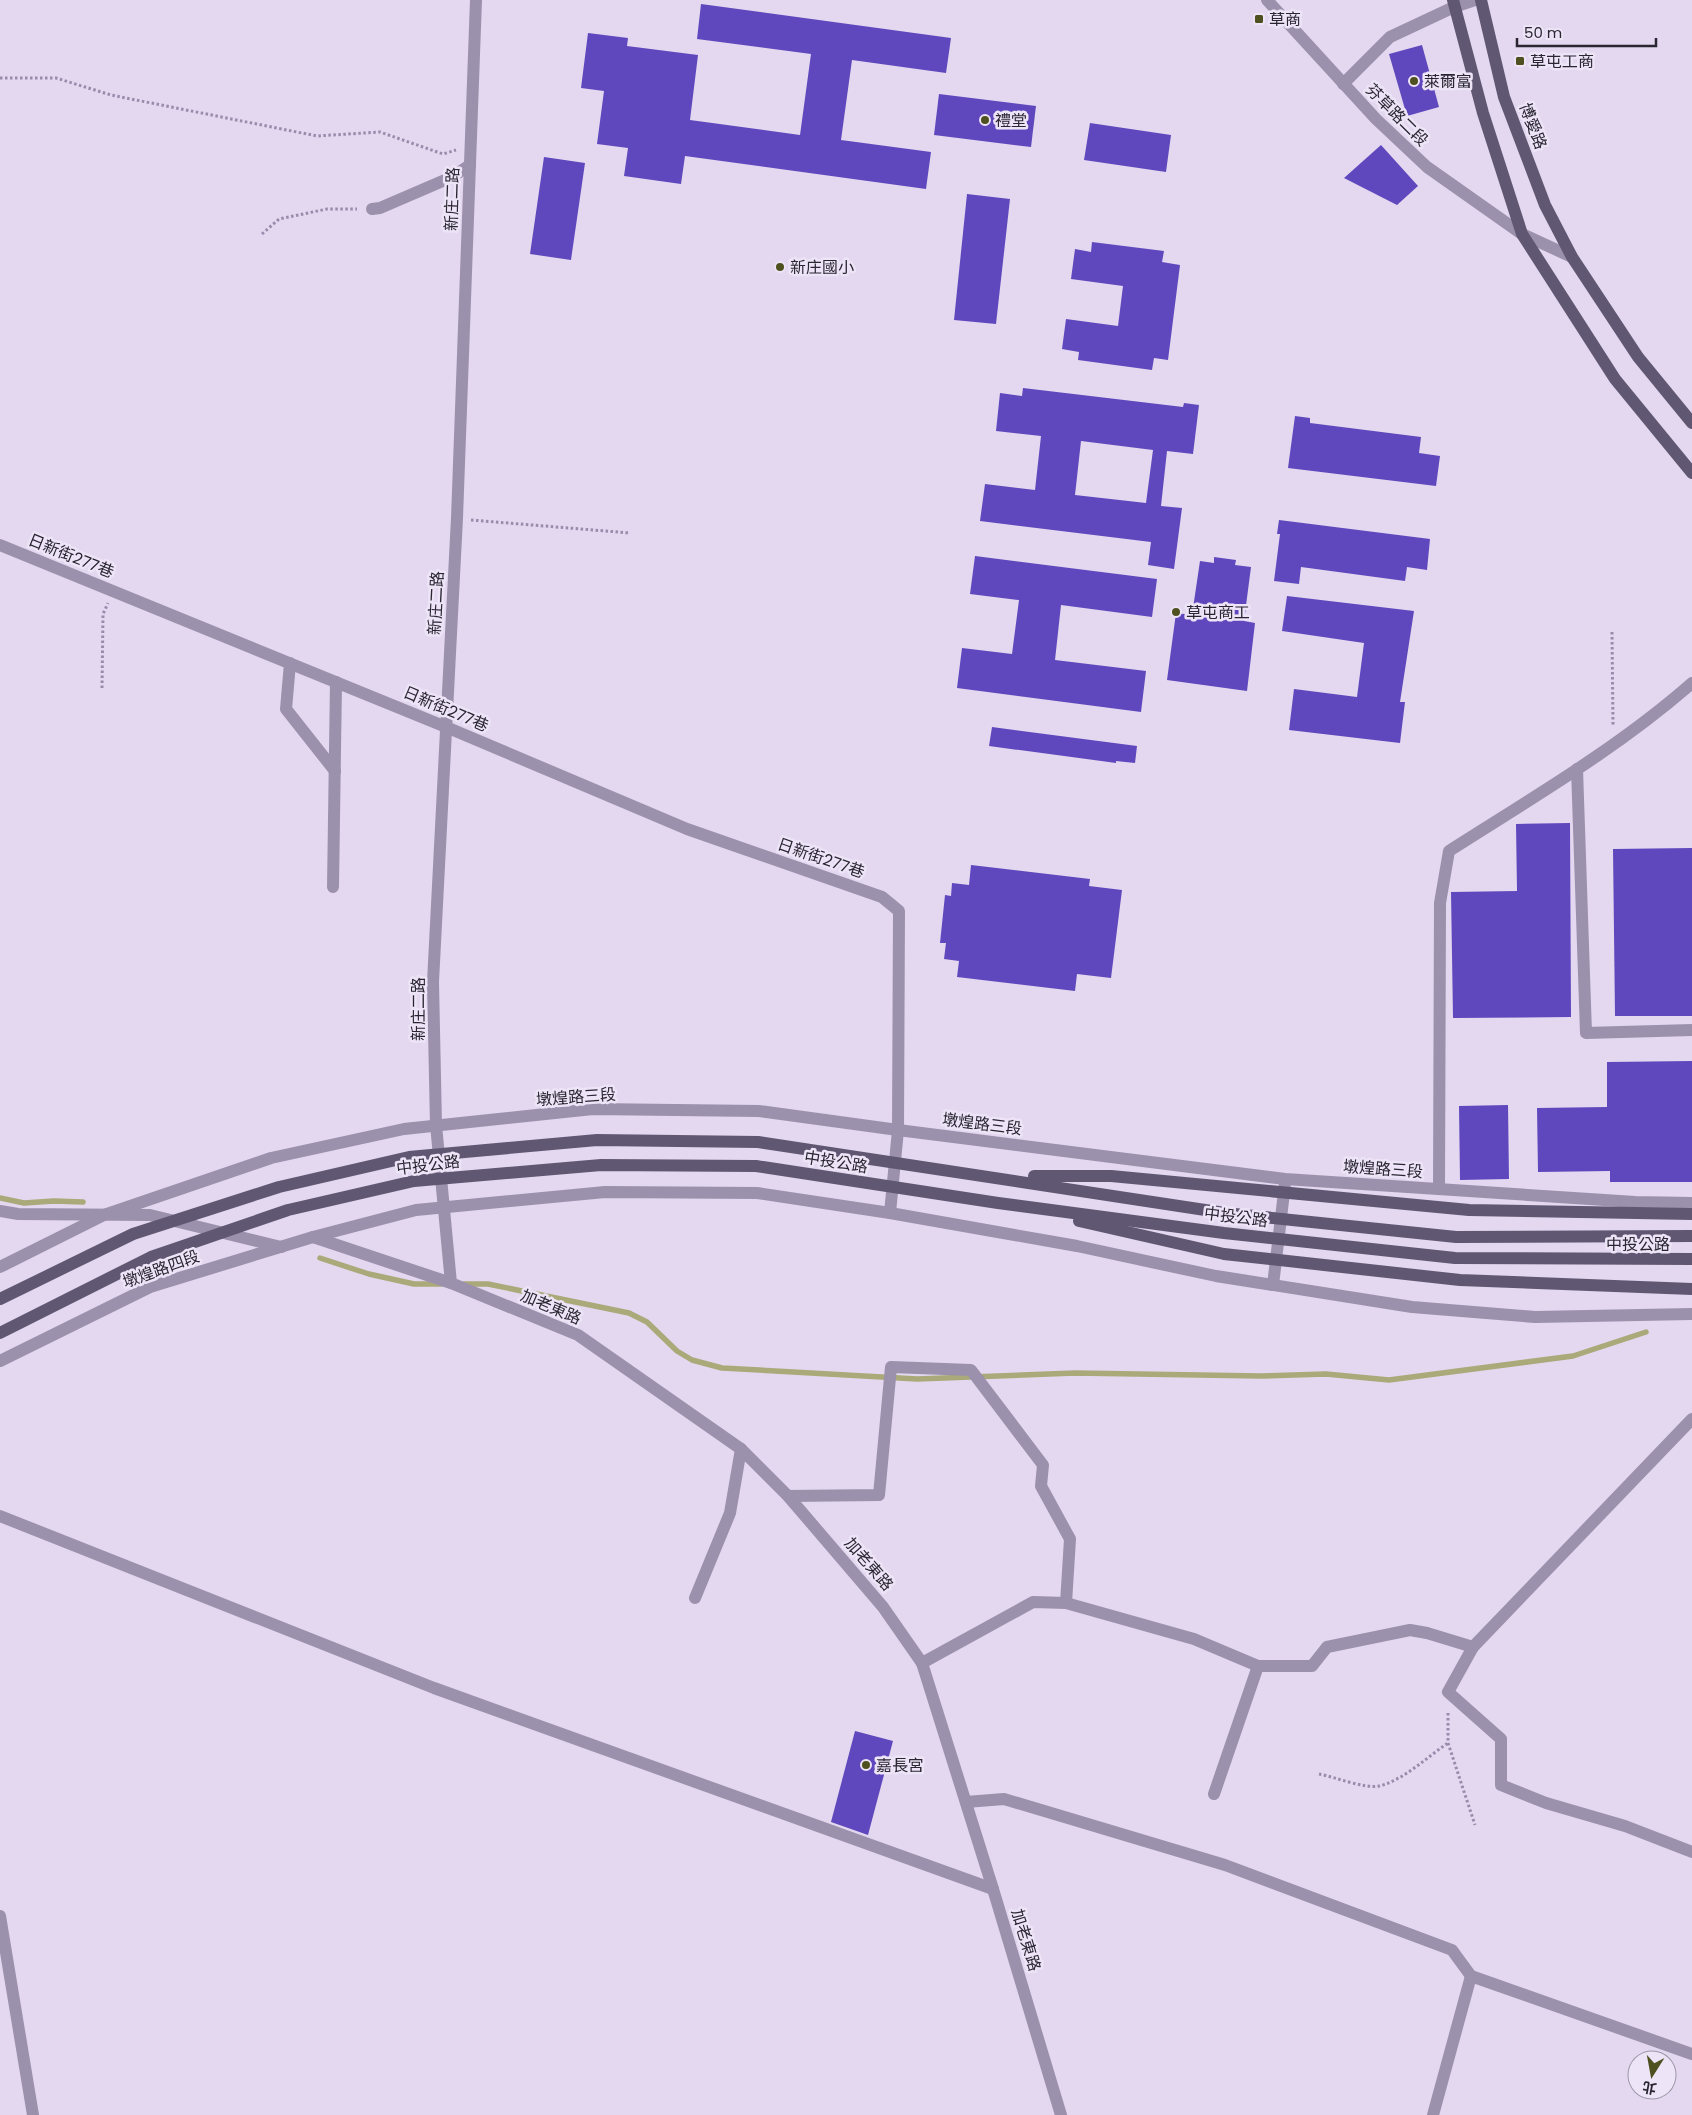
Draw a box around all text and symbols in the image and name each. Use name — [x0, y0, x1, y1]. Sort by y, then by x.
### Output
place label: 草商 — [1269, 8, 1301, 31]
marker: 草商 — [1253, 13, 1265, 25]
scale bar — [1517, 15, 1656, 47]
text: 50 m — [1524, 22, 1562, 43]
place label: 草屯工商 — [1530, 50, 1594, 73]
marker: 草屯工商 — [1514, 55, 1526, 67]
place label: 萊爾富 — [1424, 70, 1472, 93]
marker: 萊爾富 — [1408, 75, 1420, 87]
street label: 芬草路二段 — [1361, 79, 1433, 151]
street label: 博愛路 — [1514, 99, 1552, 153]
place label: 禮堂 — [995, 109, 1027, 132]
marker: 禮堂 — [979, 114, 991, 126]
street label: 新庄二路 — [439, 167, 465, 231]
place label: 新庄國小 — [790, 256, 854, 279]
marker: 新庄國小 — [774, 261, 786, 273]
street label: 日新街277巷 — [25, 528, 117, 584]
street label: 新庄二路 — [423, 570, 449, 636]
place label: 草屯商工 — [1186, 601, 1250, 624]
marker: 草屯商工 — [1170, 606, 1182, 618]
street label: 日新街277巷 — [400, 681, 492, 737]
street label: 日新街277巷 — [774, 832, 868, 884]
street label: 新庄二路 — [407, 977, 430, 1041]
street label: 墩煌路三段 — [535, 1083, 617, 1111]
street label: 墩煌路三段 — [941, 1108, 1023, 1140]
street label: 中投公路 — [803, 1146, 869, 1178]
street label: 中投公路 — [395, 1150, 461, 1180]
street label: 墩煌路三段 — [1342, 1155, 1424, 1183]
street label: 中投公路 — [1203, 1202, 1269, 1232]
street label: 中投公路 — [1606, 1233, 1670, 1256]
street label: 墩煌路四段 — [119, 1245, 203, 1293]
street label: 加老東路 — [517, 1284, 585, 1330]
street label: 加老東路 — [839, 1532, 899, 1596]
place label: 嘉長宮 — [876, 1754, 924, 1777]
marker: 嘉長宮 — [860, 1759, 872, 1771]
street label: 加老東路 — [1006, 1906, 1046, 1974]
north arrow — [1627, 2050, 1677, 2100]
text: 北 — [1641, 2077, 1658, 2099]

